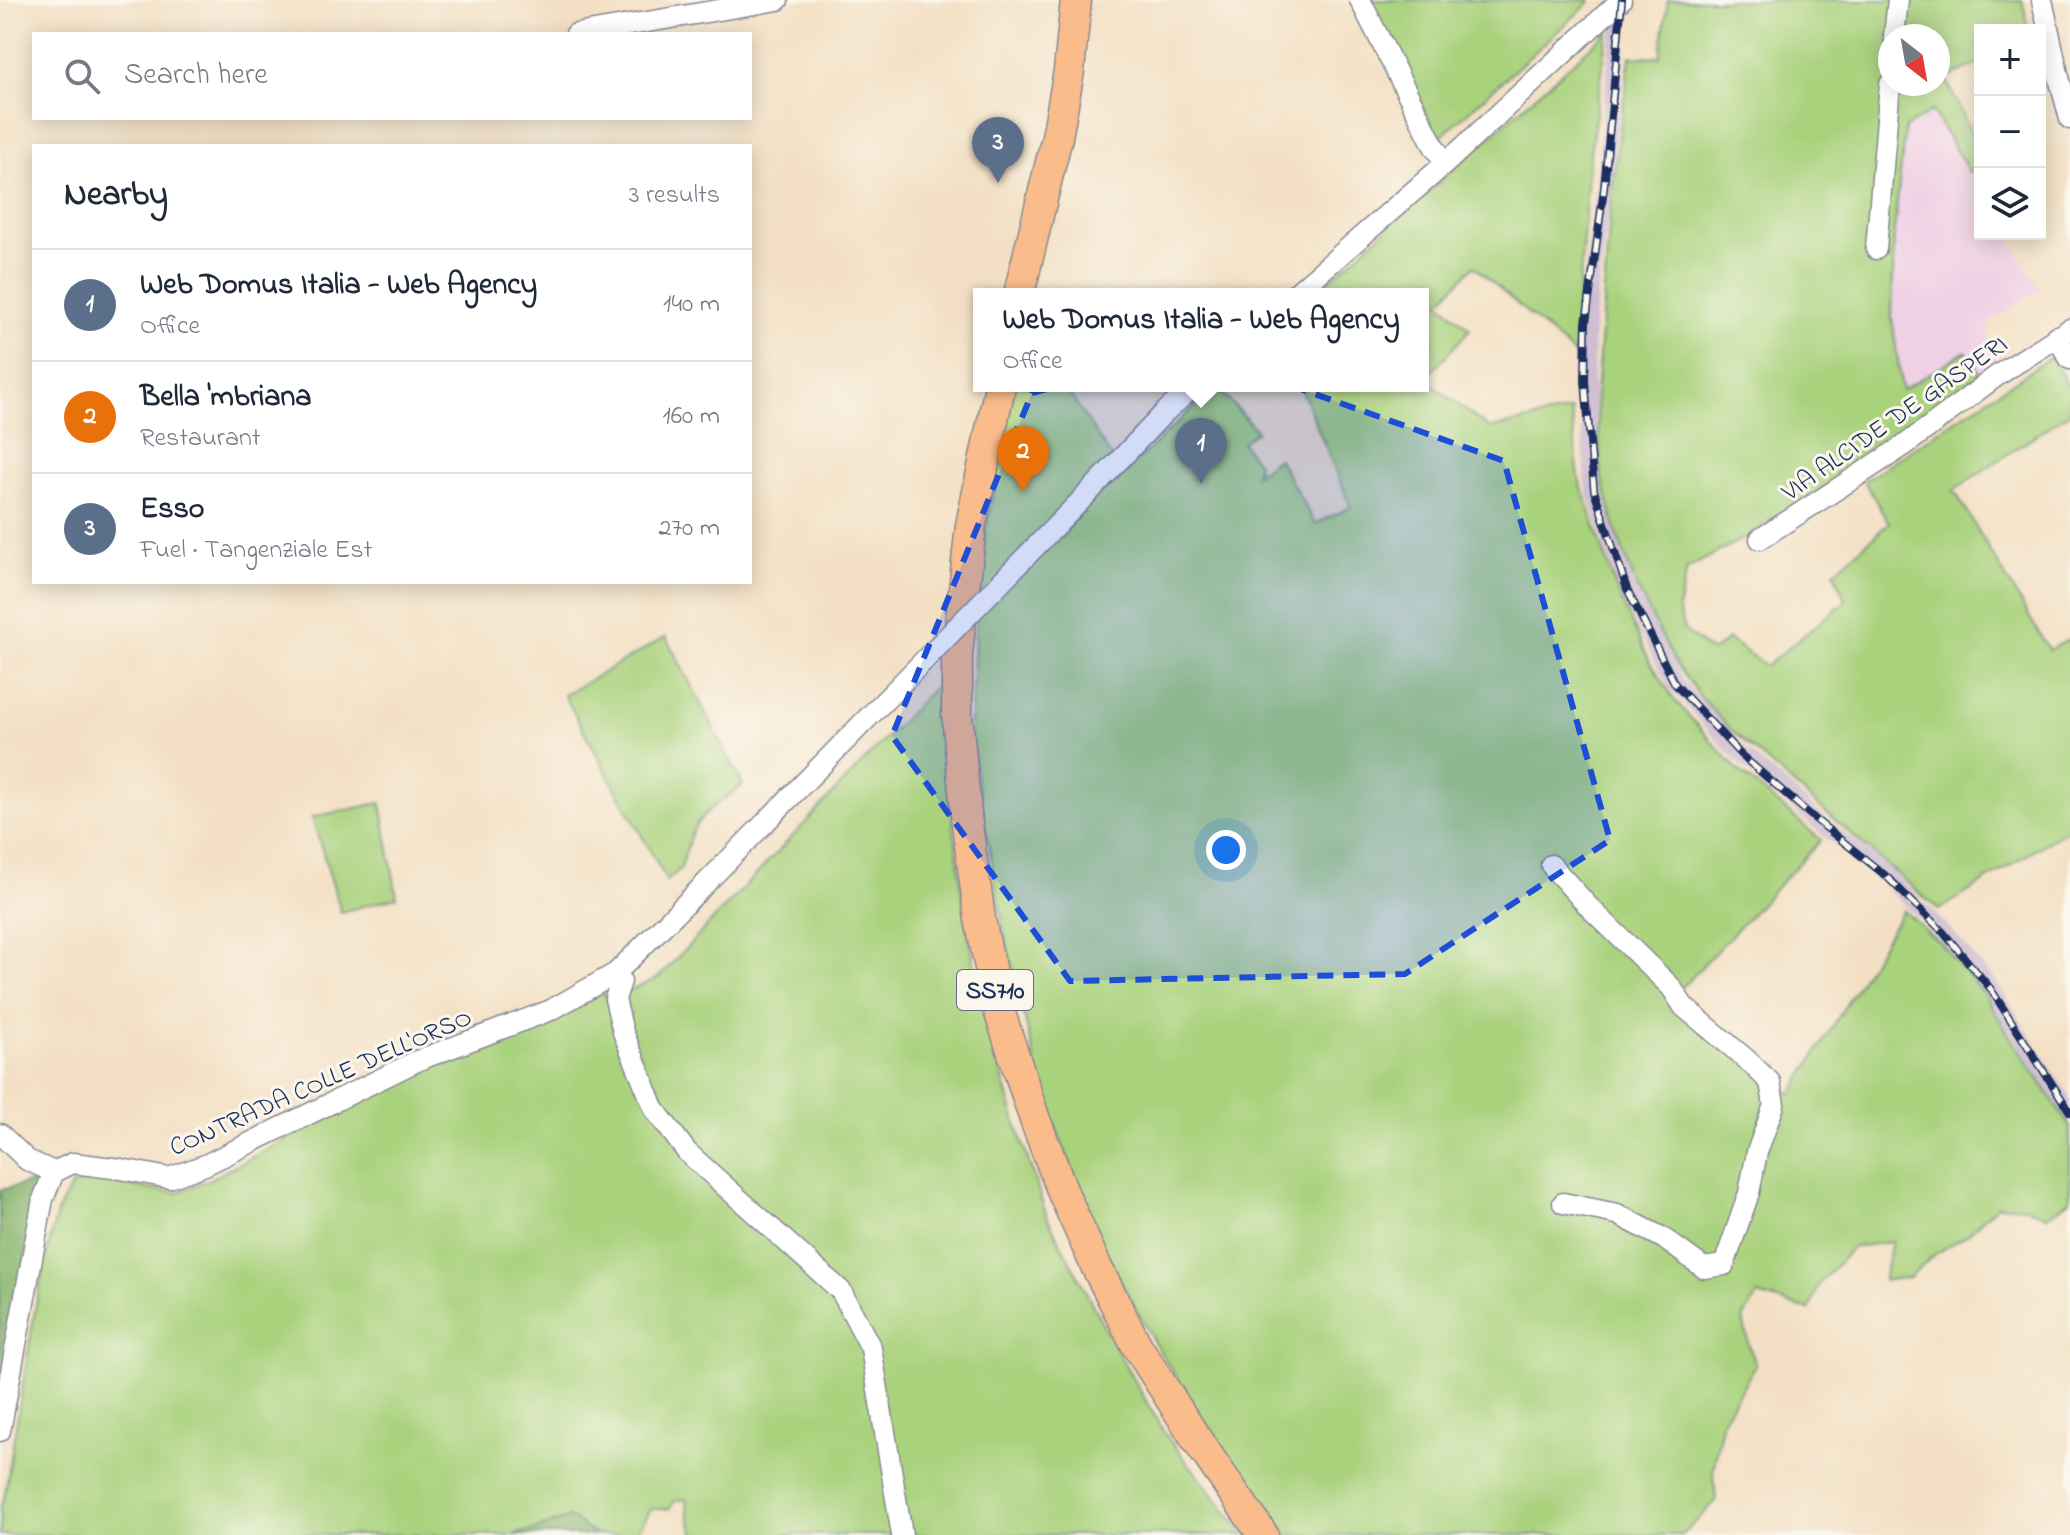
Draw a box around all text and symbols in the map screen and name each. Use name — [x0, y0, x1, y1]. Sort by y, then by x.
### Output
north arrow — [1878, 24, 1950, 96]
map controls — [1974, 24, 2046, 240]
button: + — [1974, 24, 2046, 96]
search box — [32, 32, 752, 120]
icon: search — [60, 54, 104, 98]
text: Search here — [124, 54, 268, 98]
button: − — [1974, 96, 2046, 168]
pin: 3 — [972, 117, 1024, 183]
button: layers — [1974, 168, 2046, 240]
text: Nearby — [64, 171, 168, 221]
text: 3 results — [629, 177, 720, 215]
text: Web Domus Italia - Web Agency — [140, 264, 537, 308]
text: 1 — [86, 286, 94, 324]
text: 140 m — [663, 286, 720, 324]
popup — [973, 288, 1429, 392]
text: Web Domus Italia - Web Agency — [1002, 299, 1400, 343]
text: Office — [140, 308, 200, 346]
street label: VIA ALCIDE DE GASPERI — [1774, 327, 2017, 513]
text: Office — [1002, 343, 1063, 381]
text: Bella 'mbriana — [140, 376, 312, 420]
text: 2 — [84, 398, 96, 436]
text: 160 m — [662, 398, 720, 436]
pin: 1 — [1175, 418, 1227, 484]
text: Restaurant — [140, 420, 260, 458]
pin: 2 — [997, 426, 1049, 492]
text: Esso — [140, 488, 204, 532]
text: 3 — [85, 510, 95, 548]
text: 270 m — [658, 510, 720, 548]
text: Fuel · Tangenziale Est — [140, 532, 372, 570]
your location — [1206, 830, 1246, 870]
road number: SS710 — [957, 970, 1033, 1010]
street label: CONTRADA COLLE DELL'ORSO — [164, 1000, 479, 1168]

